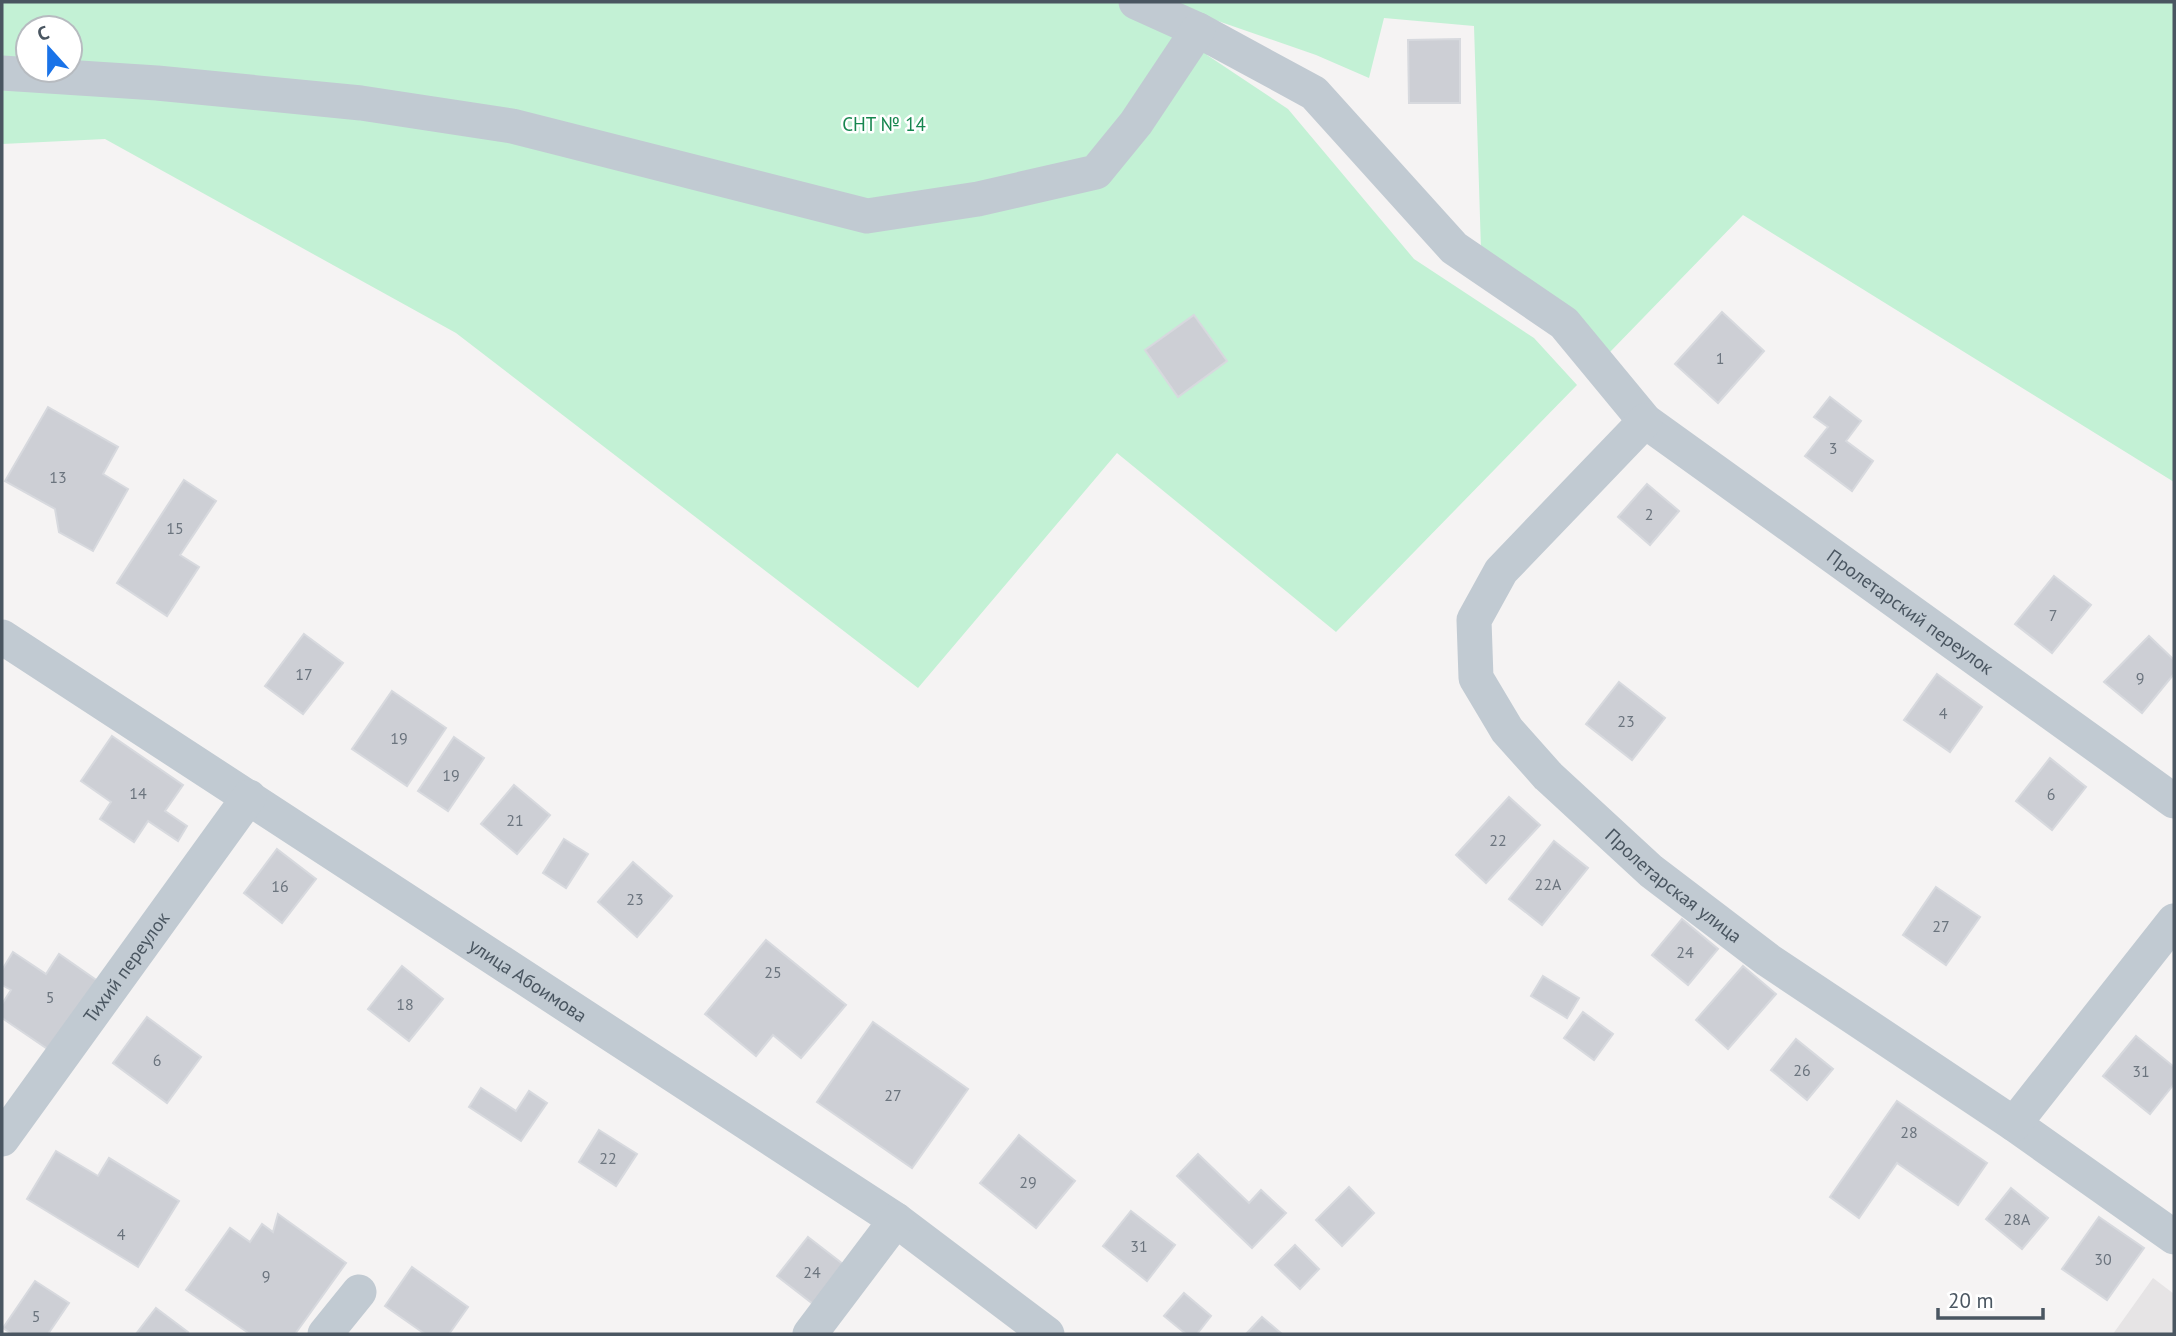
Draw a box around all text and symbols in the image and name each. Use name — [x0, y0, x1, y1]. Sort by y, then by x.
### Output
north arrow — [14, 14, 84, 84]
text: С — [34, 20, 53, 46]
park label: СНТ № 14 — [842, 112, 926, 136]
house number: 1 — [1716, 348, 1724, 368]
house number: 3 — [1829, 438, 1837, 458]
house number: 13 — [49, 467, 67, 487]
house number: 2 — [1645, 504, 1653, 524]
house number: 15 — [166, 518, 184, 538]
street label: Пролетарский переулок — [1822, 544, 1999, 680]
house number: 7 — [2049, 605, 2057, 625]
house number: 17 — [295, 664, 313, 684]
house number: 9 — [2136, 668, 2144, 688]
house number: 4 — [1939, 703, 1948, 723]
house number: 23 — [1617, 711, 1635, 731]
house number: 19 — [390, 728, 408, 748]
house number: 19 — [442, 765, 460, 785]
house number: 14 — [129, 783, 147, 803]
house number: 6 — [2047, 784, 2055, 804]
house number: 21 — [506, 810, 524, 830]
street label: Пролетарская улица — [1600, 823, 1747, 948]
house number: 22 — [1489, 830, 1507, 850]
house number: 22А — [1535, 874, 1562, 894]
house number: 16 — [271, 876, 289, 896]
house number: 23 — [626, 889, 644, 909]
street label: Тихий переулок — [78, 907, 174, 1027]
house number: 27 — [1932, 916, 1950, 936]
street label: улица Абоимова — [464, 933, 592, 1027]
house number: 24 — [1676, 942, 1694, 962]
house number: 25 — [764, 962, 782, 982]
house number: 5 — [46, 987, 54, 1007]
house number: 18 — [396, 994, 414, 1014]
house number: 6 — [153, 1050, 161, 1070]
house number: 26 — [1793, 1060, 1811, 1080]
house number: 31 — [2132, 1061, 2150, 1081]
house number: 27 — [884, 1085, 902, 1105]
house number: 28 — [1900, 1122, 1918, 1142]
house number: 22 — [599, 1148, 617, 1168]
house number: 29 — [1019, 1172, 1037, 1192]
house number: 28А — [2004, 1209, 2031, 1229]
house number: 4 — [117, 1224, 126, 1244]
house number: 31 — [1130, 1236, 1148, 1256]
house number: 30 — [2094, 1249, 2112, 1269]
house number: 24 — [803, 1262, 821, 1282]
house number: 9 — [262, 1266, 270, 1286]
scale bar — [1938, 1276, 2043, 1320]
text: 20 m — [1948, 1287, 1994, 1314]
house number: 5 — [32, 1306, 40, 1326]

